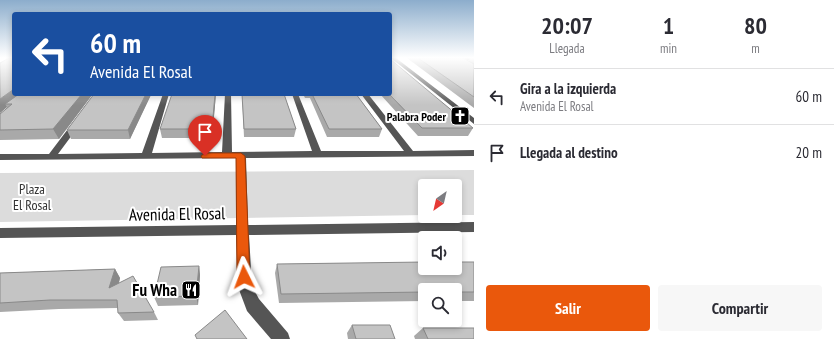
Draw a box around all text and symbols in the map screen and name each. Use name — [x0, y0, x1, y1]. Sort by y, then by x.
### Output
text: 20:07 — [541, 10, 593, 41]
text: 1 — [663, 10, 674, 41]
text: 80 — [744, 10, 767, 41]
text: 60 m — [90, 24, 141, 61]
icon: left — [24, 28, 76, 80]
text: Llegada — [549, 40, 585, 57]
text: min — [660, 40, 677, 57]
text: m — [751, 40, 760, 57]
text: Avenida El Rosal — [90, 60, 192, 83]
text: Gira a la izquierda — [520, 79, 616, 98]
icon: left — [486, 86, 508, 108]
text: 60 m — [796, 87, 822, 106]
text: Avenida El Rosal — [520, 98, 594, 115]
church icon: Palabra Poder — [449, 105, 471, 127]
place label: Palabra Poder — [387, 109, 446, 124]
pin — [188, 115, 222, 156]
icon: arrive — [194, 121, 216, 143]
icon: arrive — [486, 142, 508, 164]
text: Llegada al destino — [520, 143, 618, 162]
text: 20 m — [796, 143, 822, 162]
north arrow — [418, 179, 462, 223]
map controls — [418, 179, 462, 327]
park label: Plaza El Rosal — [13, 180, 52, 214]
street label: Avenida El Rosal — [129, 202, 225, 226]
button: sound — [418, 231, 462, 275]
position arrow — [223, 256, 265, 298]
place label: Fu Wha — [132, 279, 177, 301]
restaurant icon: Fu Wha — [180, 279, 202, 301]
button: search — [418, 283, 462, 327]
button: Salir — [486, 285, 650, 331]
button: Compartir — [658, 285, 822, 331]

